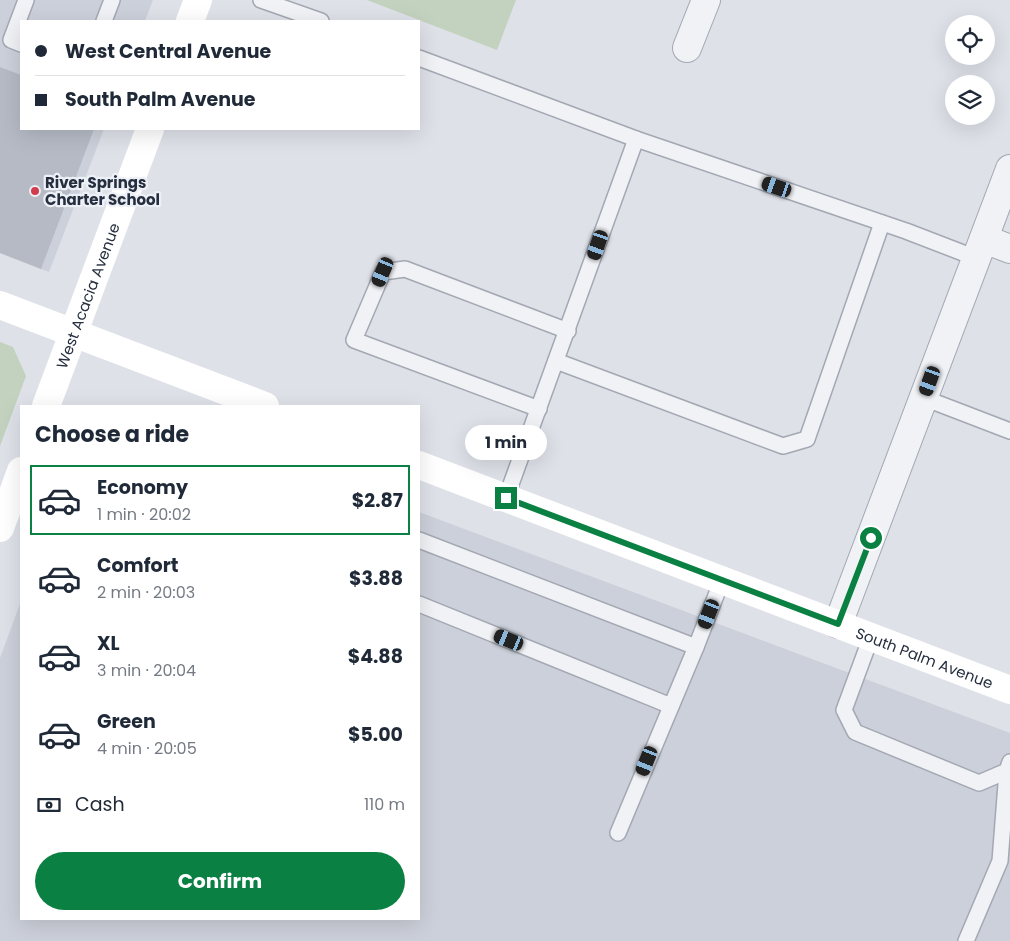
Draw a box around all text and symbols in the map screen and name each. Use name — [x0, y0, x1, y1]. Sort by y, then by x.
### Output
map controls — [945, 15, 995, 125]
button: locate — [945, 15, 995, 65]
text: West Central Avenue — [65, 38, 271, 65]
button: layers — [945, 75, 995, 125]
text: South Palm Avenue — [65, 86, 256, 113]
place label: River Springs Charter School — [45, 172, 160, 210]
car — [760, 175, 793, 199]
marker: River Springs Charter School — [29, 185, 41, 197]
street label: West Acacia Avenue — [51, 220, 124, 371]
car — [586, 228, 609, 262]
car — [370, 255, 395, 289]
car — [917, 364, 942, 398]
text: Choose a ride — [35, 419, 189, 450]
callout: 1 min — [465, 426, 547, 460]
text: 1 min — [485, 431, 527, 454]
text: Economy — [97, 474, 188, 501]
icon: car — [37, 478, 82, 523]
text: $2.87 — [352, 487, 403, 514]
route end — [495, 487, 517, 509]
text: 1 min · 20:02 — [97, 503, 191, 526]
route start — [860, 527, 882, 549]
text: Comfort — [97, 552, 179, 579]
icon: car — [37, 556, 82, 601]
text: $3.88 — [349, 565, 403, 592]
text: 2 min · 20:03 — [97, 581, 195, 604]
car — [696, 597, 721, 631]
street label: South Palm Avenue — [853, 622, 996, 693]
car — [492, 627, 525, 653]
text: XL — [97, 630, 120, 657]
icon: car — [37, 634, 82, 679]
text: $4.88 — [348, 643, 403, 670]
text: 3 min · 20:04 — [97, 659, 196, 682]
text: Green — [97, 708, 156, 735]
icon: car — [37, 712, 82, 757]
text: $5.00 — [348, 721, 403, 748]
text: 4 min · 20:05 — [97, 737, 197, 760]
car — [634, 744, 659, 778]
icon: cash — [35, 791, 63, 819]
text: Cash — [75, 791, 125, 818]
text: 110 m — [364, 793, 405, 816]
button: Confirm — [35, 852, 405, 910]

